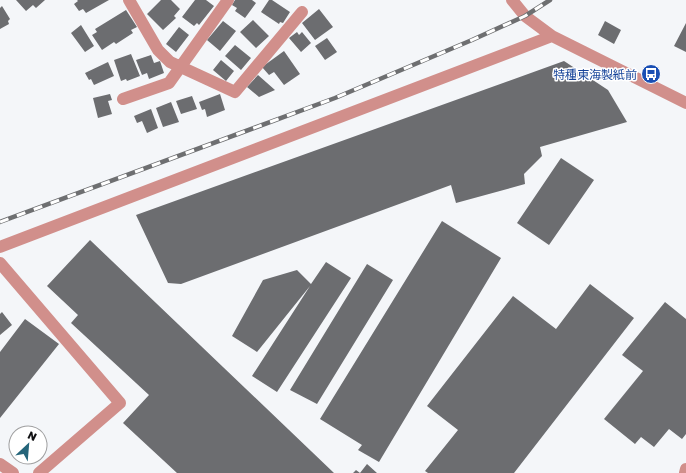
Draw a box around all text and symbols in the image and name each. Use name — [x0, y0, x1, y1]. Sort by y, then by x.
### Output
bus stop icon: 特種東海製紙前 — [640, 63, 662, 85]
place label: 特種東海製紙前 — [553, 67, 637, 82]
north arrow — [8, 425, 48, 465]
text: N — [26, 428, 39, 443]

